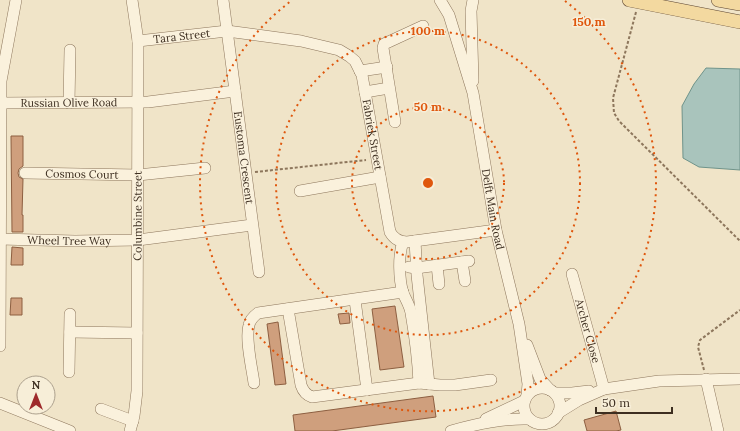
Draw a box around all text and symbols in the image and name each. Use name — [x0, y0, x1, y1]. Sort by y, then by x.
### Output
text: 150 m — [572, 14, 606, 29]
text: 100 m — [411, 23, 445, 38]
street label: Tara Street — [153, 26, 212, 46]
street label: Russian Olive Road — [21, 95, 118, 110]
street label: Fabriek Street — [359, 98, 386, 172]
text: 50 m — [414, 99, 442, 114]
street label: Eustoma Crescent — [231, 110, 257, 206]
street label: Cosmos Court — [45, 166, 120, 182]
street label: Delft Main Road — [479, 168, 508, 252]
street label: Columbine Street — [130, 170, 145, 261]
centre of rings — [421, 176, 435, 190]
street label: Wheel Tree Way — [27, 233, 111, 248]
street label: Archer Close — [572, 296, 603, 364]
north arrow — [16, 375, 56, 415]
text: N — [32, 378, 41, 392]
scale bar — [596, 389, 672, 415]
text: 50 m — [602, 395, 630, 410]

